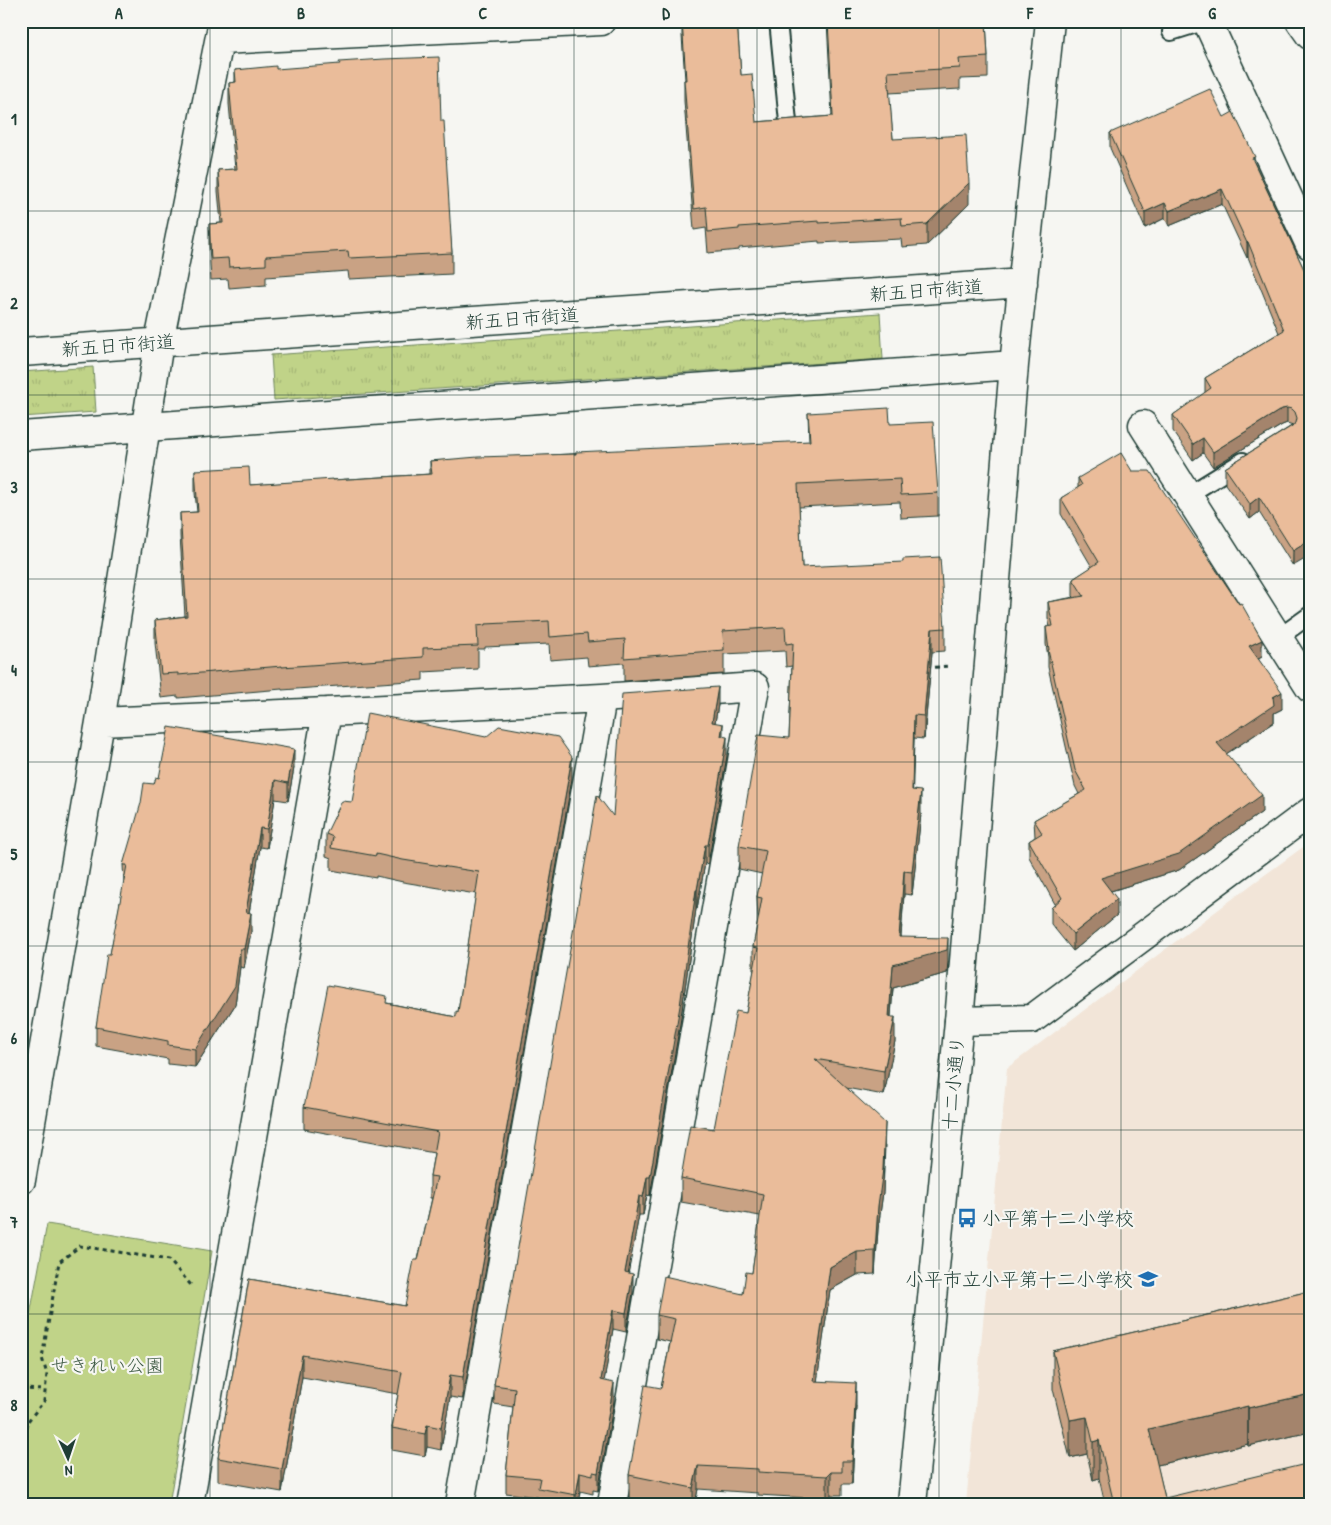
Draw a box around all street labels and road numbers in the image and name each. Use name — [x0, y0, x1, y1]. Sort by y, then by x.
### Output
street label: 新五日市街道 — [868, 273, 984, 307]
street label: 新五日市街道 — [464, 301, 580, 335]
street label: 新五日市街道 — [60, 328, 176, 362]
street label: 十二小通り — [936, 1035, 970, 1131]

